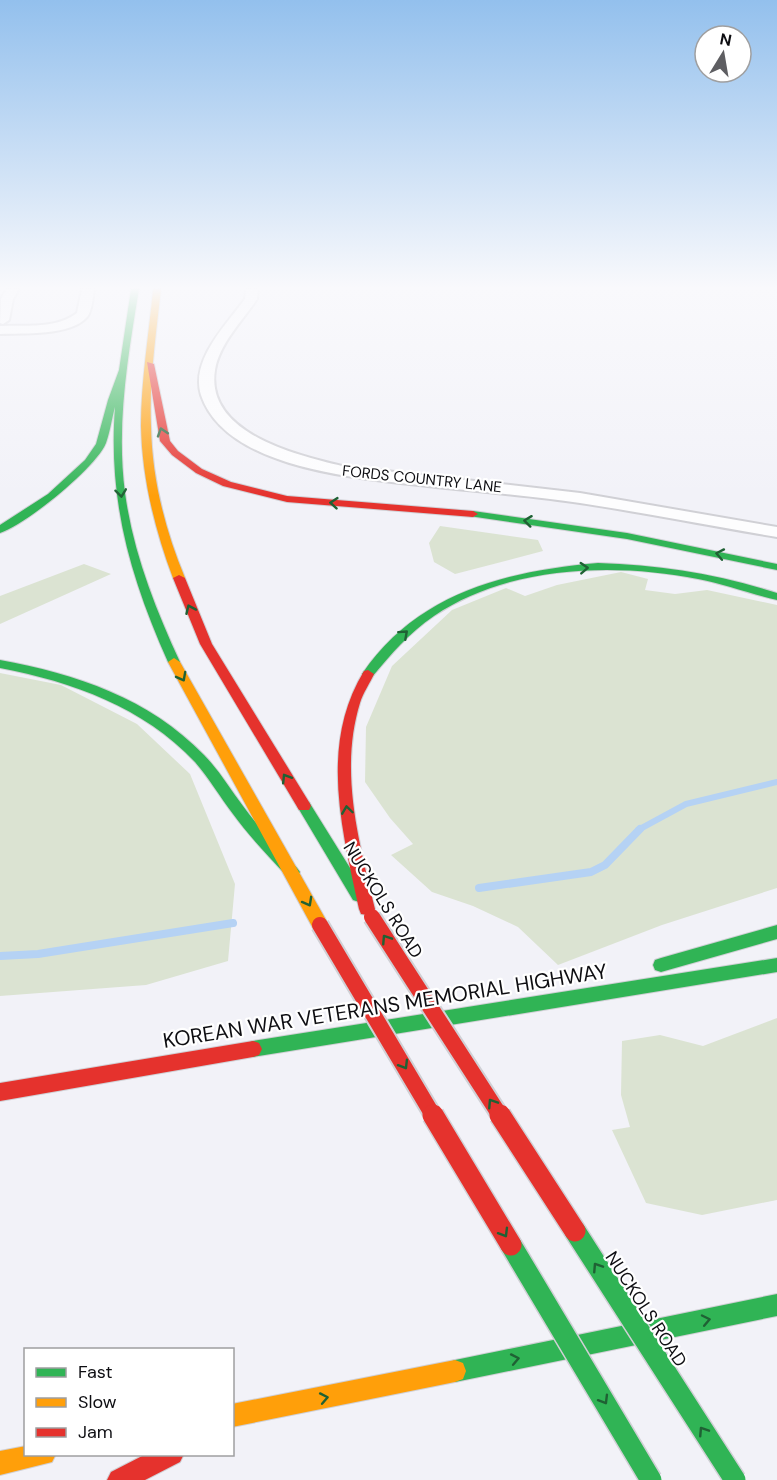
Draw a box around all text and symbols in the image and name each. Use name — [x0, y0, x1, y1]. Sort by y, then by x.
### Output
north arrow — [693, 24, 753, 84]
text: N — [718, 28, 733, 51]
one-way arrow — [157, 427, 169, 438]
street label: FORDS COUNTRY LANE — [341, 461, 503, 497]
one-way arrow — [114, 488, 127, 498]
one-way arrow — [329, 497, 338, 510]
one-way arrow — [523, 515, 532, 528]
one-way arrow — [715, 548, 725, 561]
one-way arrow — [579, 562, 588, 575]
one-way arrow — [185, 604, 197, 615]
one-way arrow — [397, 630, 408, 641]
one-way arrow — [175, 670, 186, 681]
one-way arrow — [281, 774, 293, 784]
one-way arrow — [341, 806, 353, 815]
street label: NUCKOLS ROAD — [338, 837, 428, 963]
one-way arrow — [301, 896, 312, 906]
one-way arrow — [382, 935, 393, 946]
street label: KOREAN WAR VETERANS MEMORIAL HIGHWAY — [161, 957, 609, 1055]
one-way arrow — [397, 1059, 408, 1069]
one-way arrow — [487, 1099, 499, 1109]
one-way arrow — [496, 1227, 508, 1237]
street label: NUCKOLS ROAD — [600, 1247, 692, 1371]
one-way arrow — [593, 1263, 605, 1273]
one-way arrow — [701, 1314, 711, 1327]
legend — [24, 1348, 234, 1456]
one-way arrow — [510, 1353, 520, 1366]
text: Fast — [78, 1360, 113, 1384]
text: Slow — [78, 1390, 117, 1414]
one-way arrow — [319, 1392, 329, 1405]
one-way arrow — [596, 1394, 608, 1404]
text: Jam — [78, 1420, 113, 1444]
one-way arrow — [699, 1427, 710, 1438]

